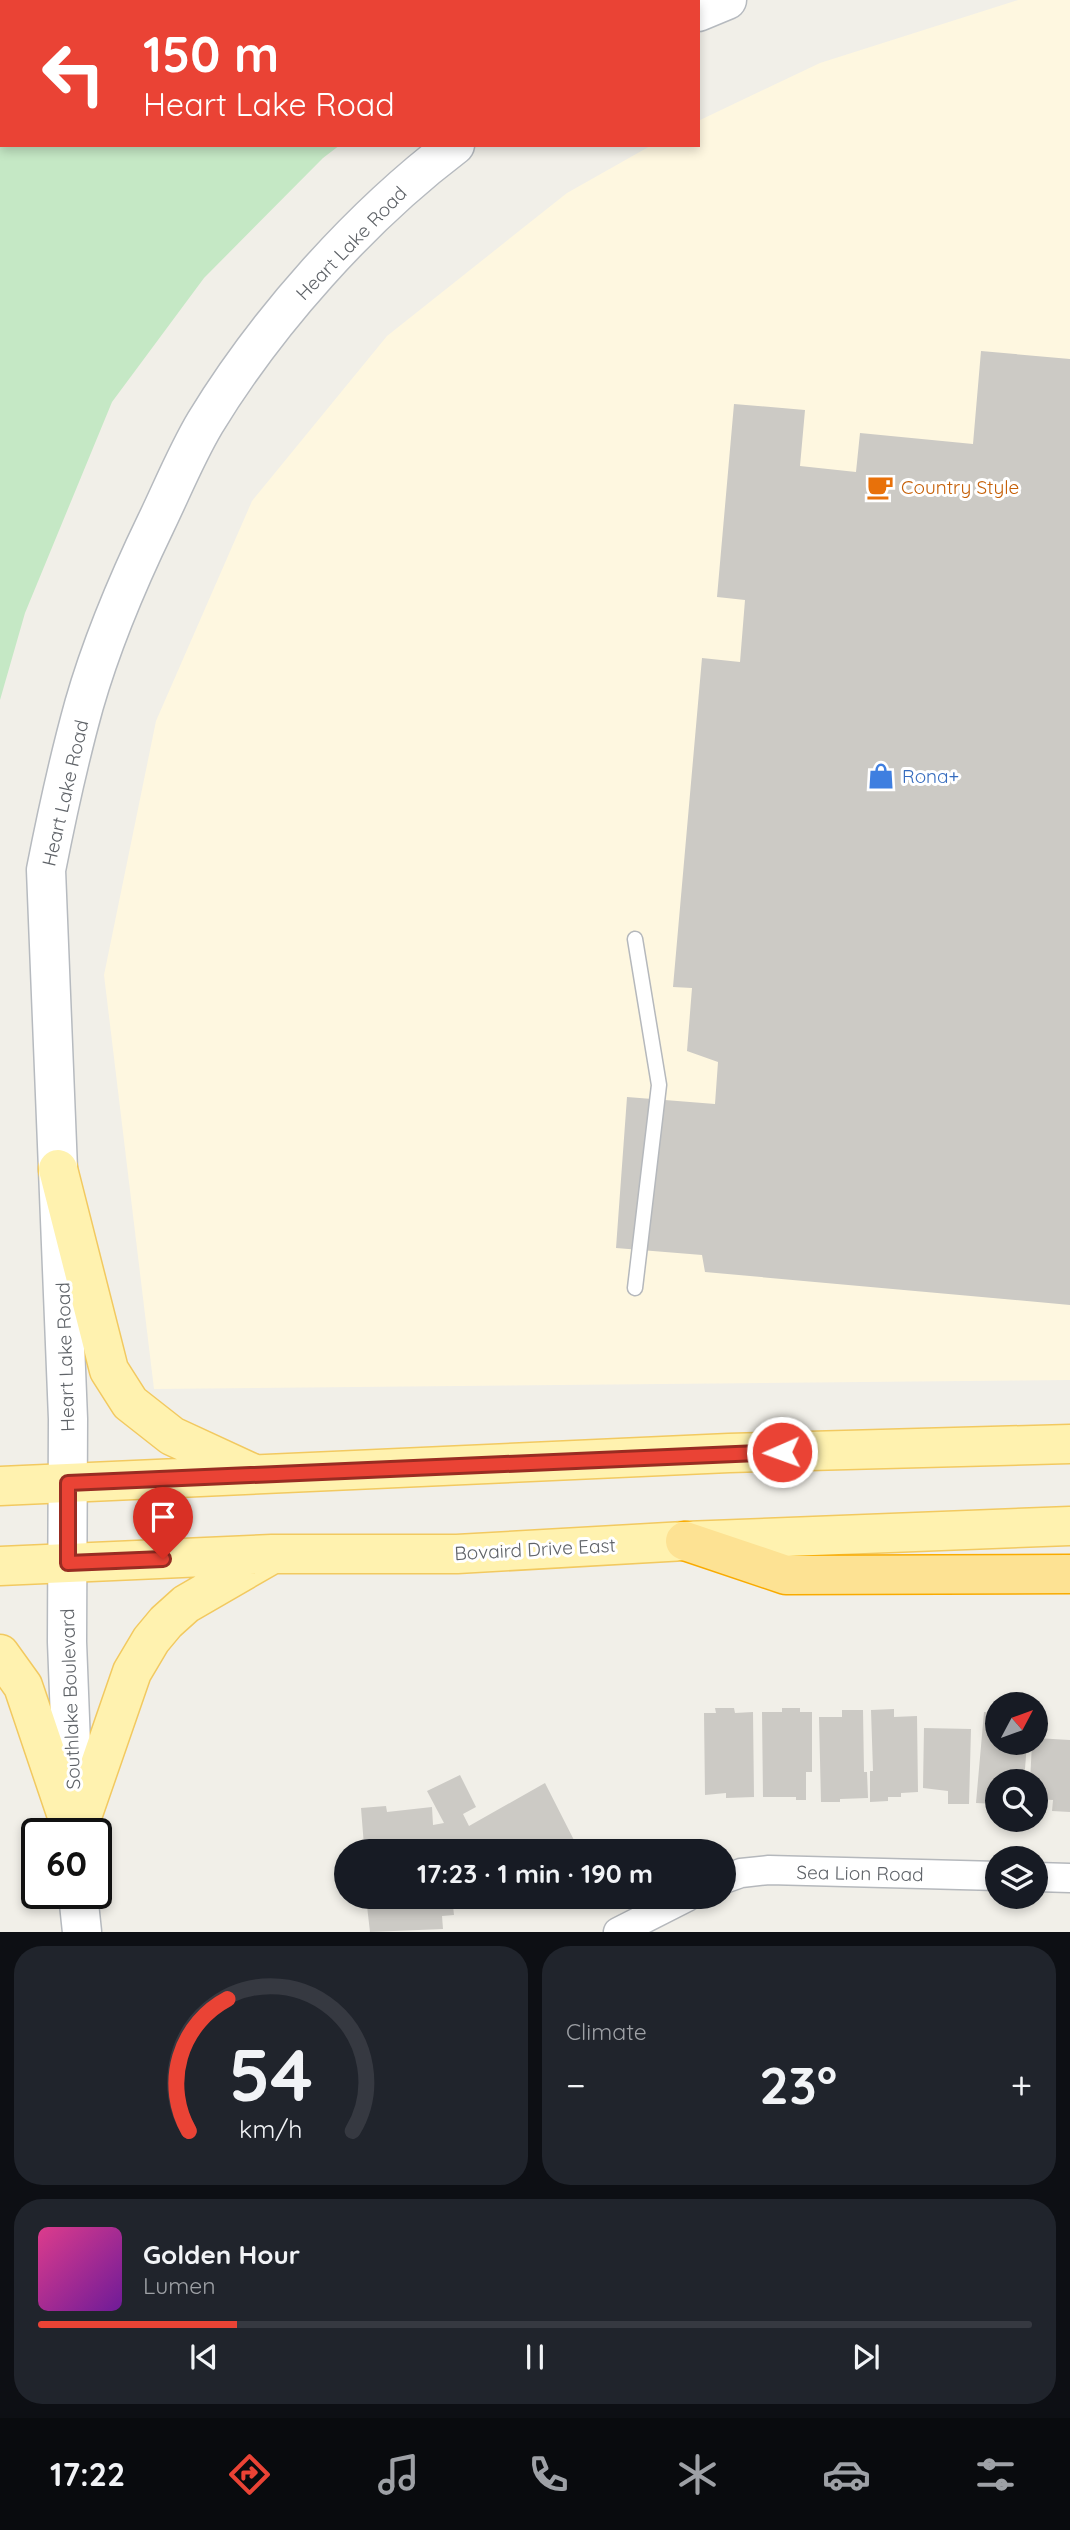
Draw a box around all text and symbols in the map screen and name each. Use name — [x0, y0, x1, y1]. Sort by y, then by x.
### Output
text: 150 m — [143, 23, 279, 84]
icon: left — [28, 28, 119, 119]
text: Heart Lake Road — [143, 84, 395, 124]
street label: Heart Lake Road — [290, 181, 412, 305]
cafe icon: Country Style — [865, 472, 895, 502]
place label: Country Style — [901, 475, 1019, 499]
street label: Heart Lake Road — [37, 718, 93, 868]
shop icon: Rona+ — [866, 761, 896, 791]
place label: Rona+ — [902, 764, 959, 788]
street label: Heart Lake Road — [50, 1282, 80, 1432]
position arrow — [745, 1415, 819, 1489]
pin — [133, 1487, 193, 1559]
icon: arrive — [144, 1498, 182, 1536]
street label: Bovaird Drive East — [454, 1533, 616, 1565]
street label: Southlake Boulevard — [55, 1608, 85, 1790]
north arrow — [985, 1692, 1048, 1755]
map controls — [985, 1692, 1048, 1909]
button: search — [985, 1769, 1048, 1832]
speed limit sign: 60 — [21, 1818, 112, 1909]
button: layers — [985, 1846, 1048, 1909]
text: 17:23 · 1 min · 190 m — [417, 1857, 653, 1890]
street label: Sea Lion Road — [796, 1860, 924, 1886]
text: Climate — [566, 2017, 647, 2046]
text: 54 — [229, 2029, 313, 2120]
text: 23° — [759, 2052, 837, 2117]
text: − — [566, 2061, 586, 2109]
text: + — [1011, 2061, 1032, 2109]
text: km/h — [239, 2113, 303, 2144]
text: Golden Hour — [143, 2238, 300, 2271]
text: Lumen — [143, 2271, 216, 2300]
icon: previous — [185, 2338, 223, 2376]
icon: pause — [516, 2338, 554, 2376]
icon: next — [847, 2338, 885, 2376]
icon: directions — [225, 2450, 274, 2499]
icon: music — [374, 2450, 423, 2499]
icon: phone — [524, 2450, 573, 2499]
icon: climate — [673, 2450, 722, 2499]
icon: car — [822, 2450, 871, 2499]
icon: filters — [971, 2450, 1020, 2499]
text: 17:22 — [50, 2454, 125, 2494]

